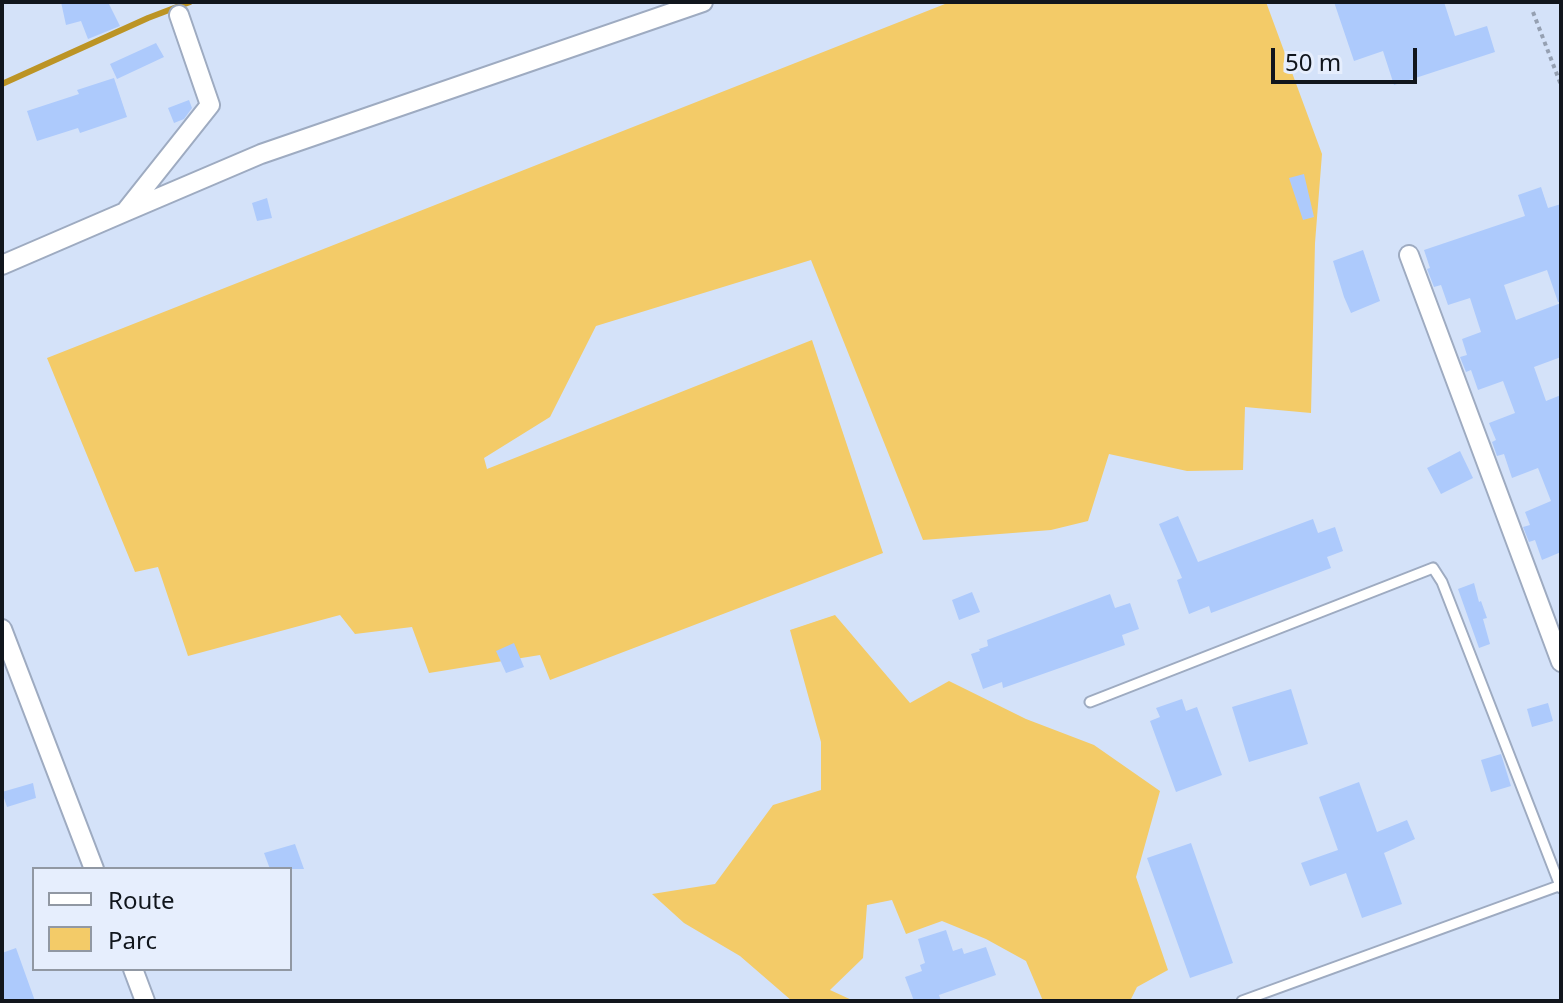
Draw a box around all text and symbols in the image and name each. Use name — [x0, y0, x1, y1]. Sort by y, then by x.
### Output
scale bar — [1275, 32, 1421, 82]
text: 50 m — [1285, 45, 1341, 78]
legend — [32, 867, 292, 971]
text: Route — [108, 883, 174, 916]
text: Parc — [108, 923, 157, 956]

